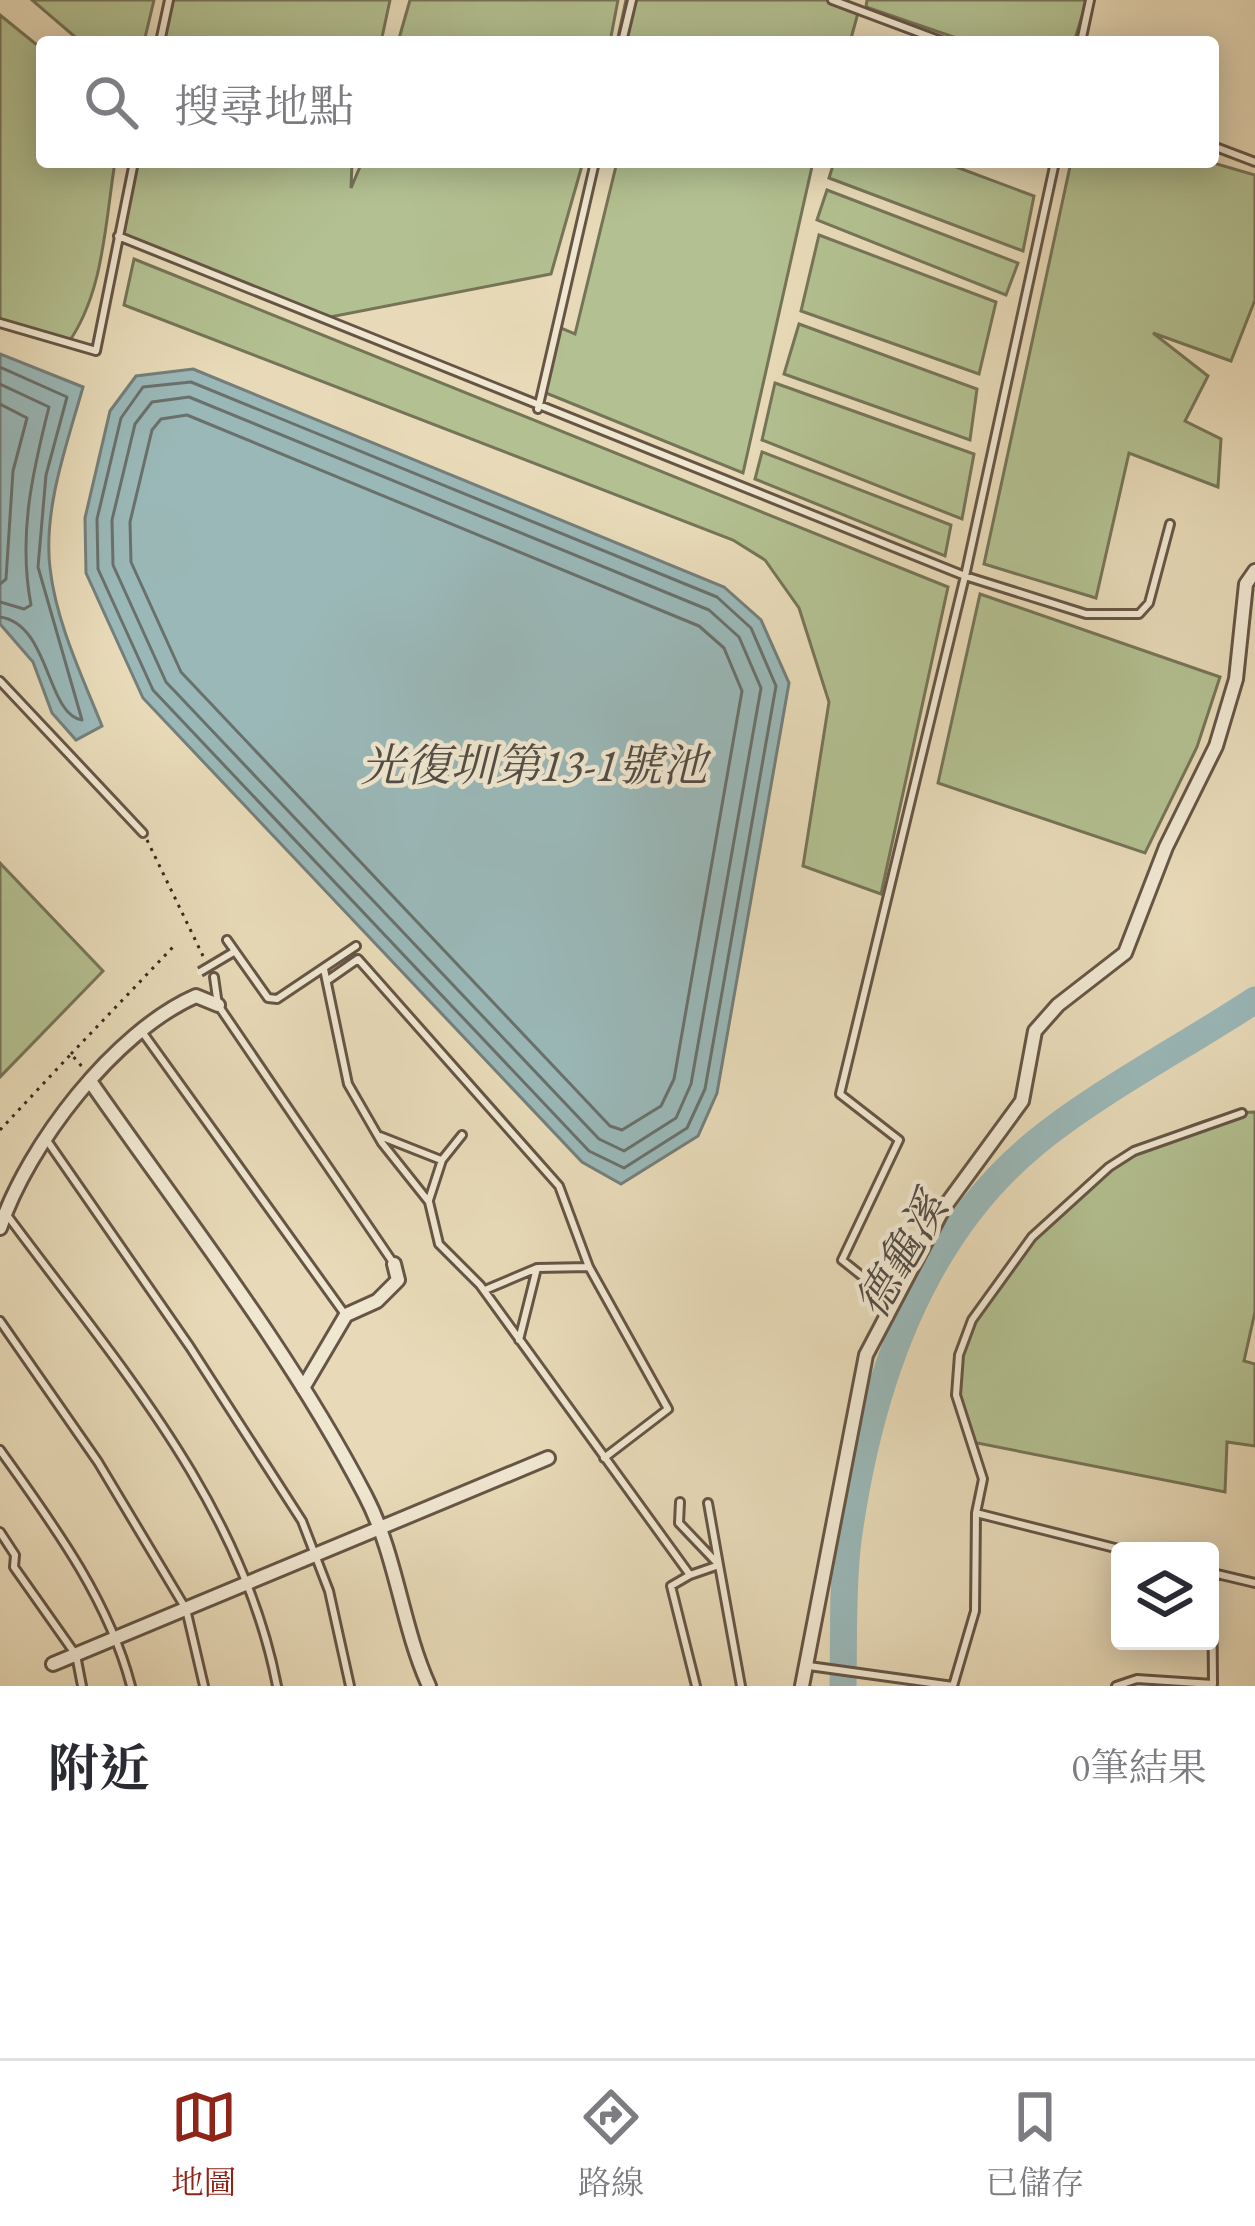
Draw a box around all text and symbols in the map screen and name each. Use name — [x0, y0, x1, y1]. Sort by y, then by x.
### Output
search box — [36, 36, 1219, 168]
icon: search — [78, 69, 144, 135]
text: 搜尋地點 — [174, 77, 354, 135]
water label: 光復圳第13-1號池 — [361, 736, 711, 794]
water label: 德龜溪 — [842, 1178, 962, 1328]
map controls — [1111, 1542, 1219, 1650]
button: layers — [1111, 1542, 1219, 1650]
text: 附近 — [48, 1735, 150, 1801]
text: 0筆結果 — [1071, 1742, 1207, 1793]
tab: 地圖 — [171, 2084, 237, 2204]
tab: 路線 — [578, 2084, 644, 2204]
tab: 已儲存 — [985, 2084, 1084, 2204]

